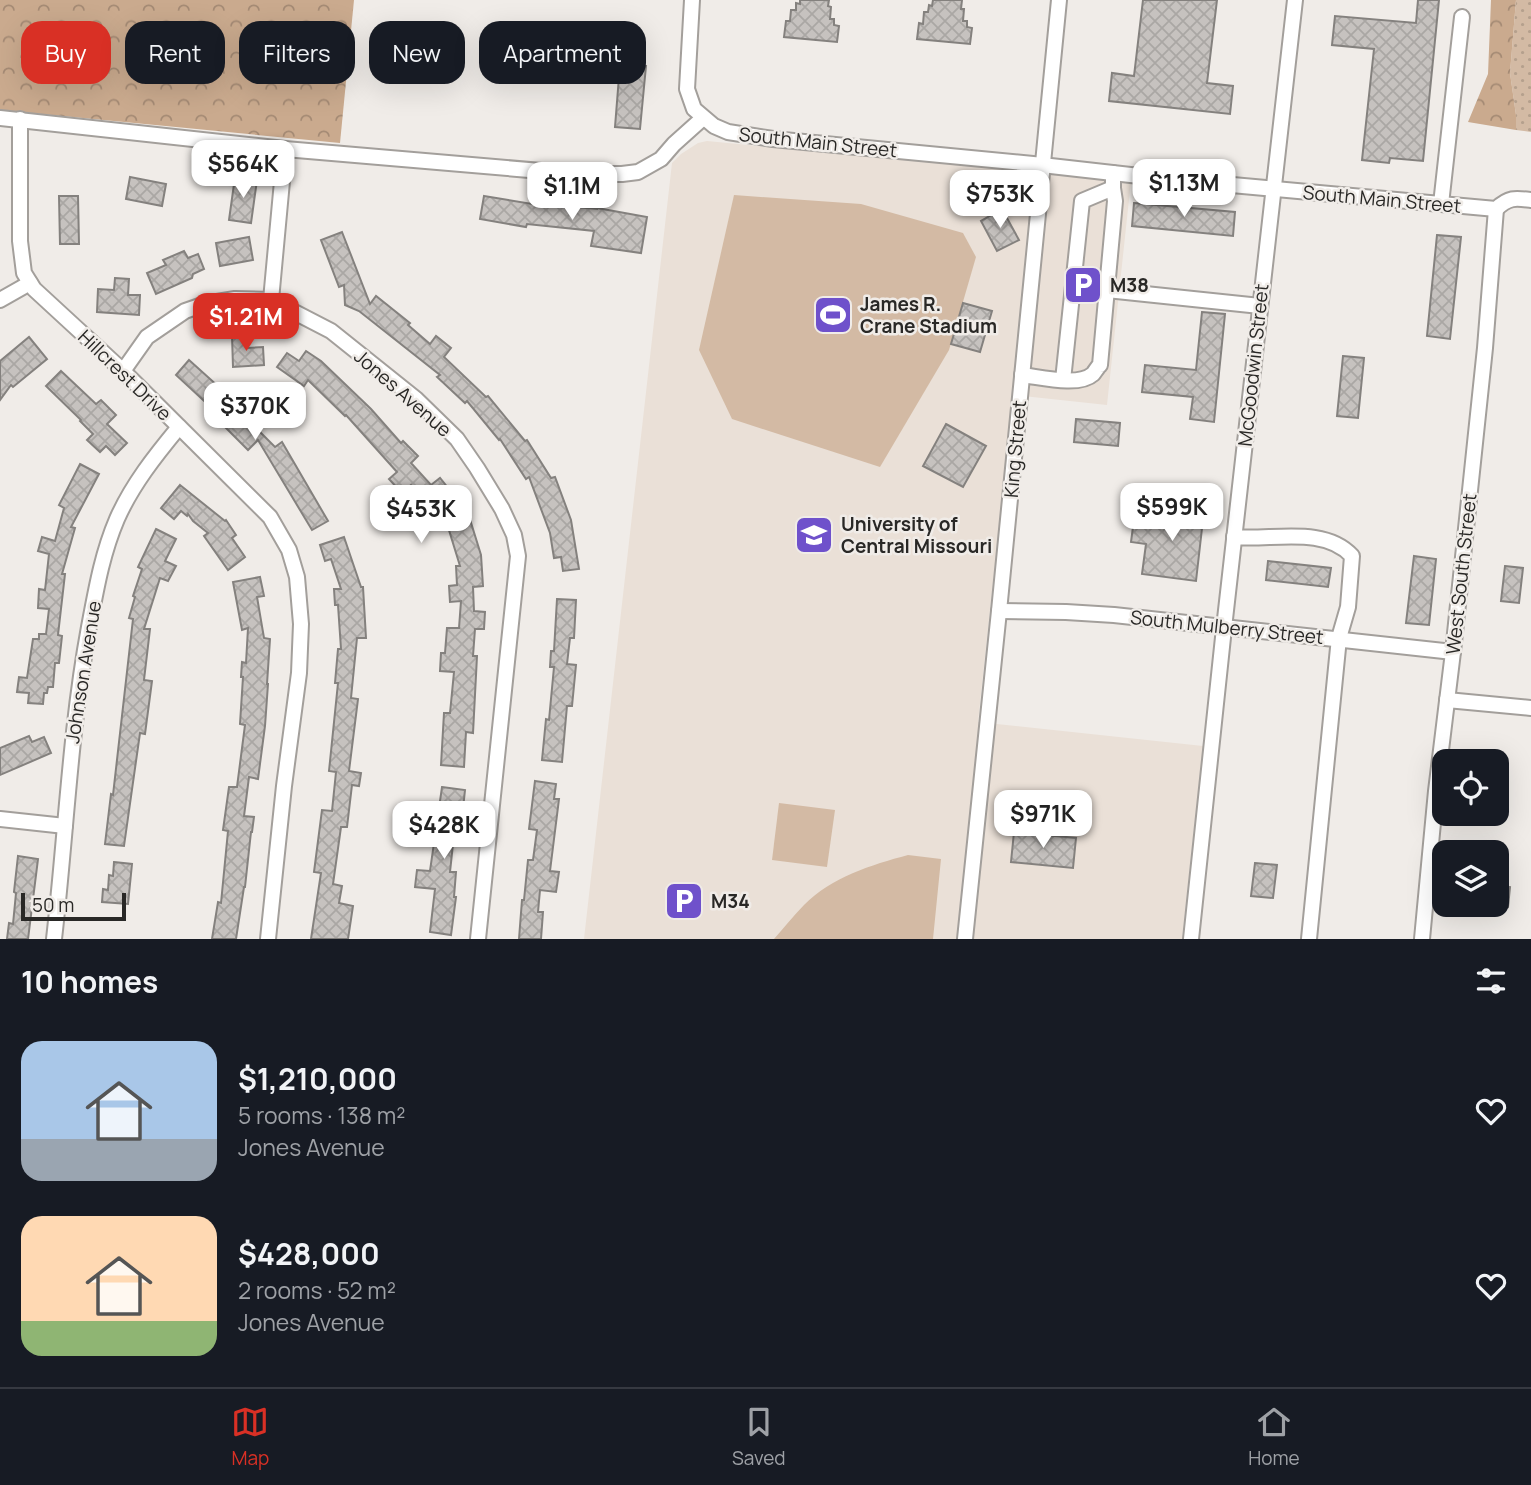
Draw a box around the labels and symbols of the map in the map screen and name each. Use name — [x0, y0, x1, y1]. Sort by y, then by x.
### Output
street label: South Main Street — [738, 121, 898, 163]
pin: $564K — [194, 140, 292, 200]
pin: $1.13M — [1127, 160, 1241, 219]
pin: $1.1M — [523, 162, 621, 222]
pin: $753K — [951, 170, 1049, 230]
street label: South Main Street — [1302, 179, 1462, 219]
parking icon: M38 — [1062, 264, 1104, 306]
place label: M38 — [1110, 272, 1149, 298]
street label: McGoodwin Street — [1232, 282, 1274, 448]
place label: James R. Crane Stadium — [860, 291, 997, 339]
pin: $1.21M — [189, 294, 303, 353]
sports icon: James R. Crane Stadium — [812, 294, 854, 336]
street label: Hillcrest Drive — [73, 324, 177, 426]
street label: Jones Avenue — [349, 343, 457, 443]
pin: $370K — [206, 382, 304, 442]
street label: King Street — [998, 399, 1032, 499]
pin: $599K — [1123, 484, 1221, 543]
pin: $453K — [372, 486, 470, 545]
street label: West South Street — [1440, 492, 1482, 656]
place label: University of Central Missouri — [841, 511, 992, 559]
school or university icon: University of Central Missouri — [793, 514, 835, 556]
street label: Johnson Avenue — [59, 599, 107, 745]
street label: South Mulberry Street — [1129, 604, 1325, 650]
pin: $971K — [994, 790, 1092, 850]
pin: $428K — [395, 802, 493, 861]
parking icon: M34 — [663, 880, 705, 922]
place label: M34 — [711, 888, 750, 914]
scale bar — [21, 890, 126, 922]

